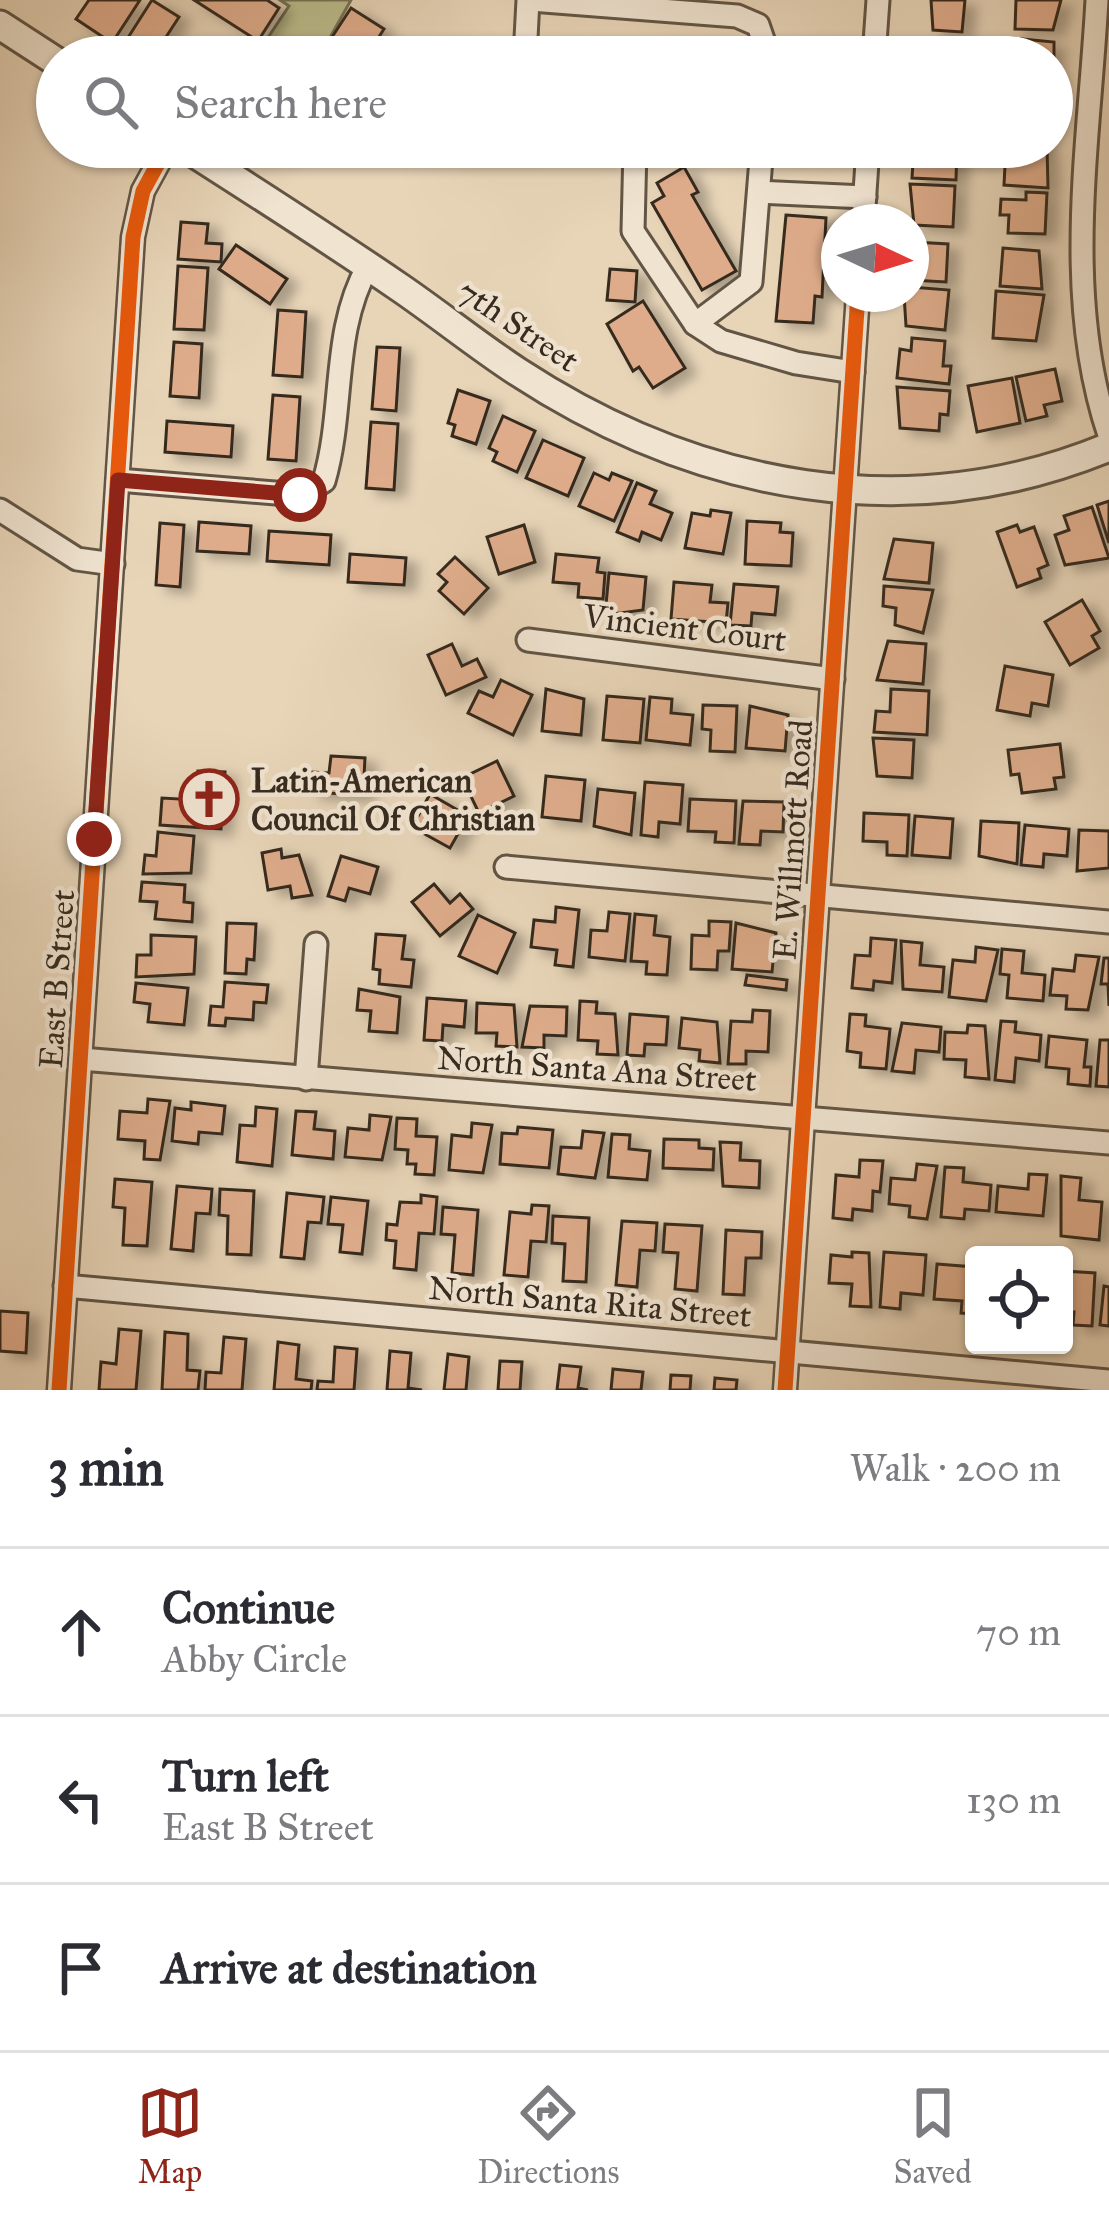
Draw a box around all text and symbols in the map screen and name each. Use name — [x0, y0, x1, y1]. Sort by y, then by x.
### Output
search box — [36, 36, 1073, 168]
icon: search — [78, 69, 144, 135]
text: Search here — [174, 75, 387, 130]
north arrow — [821, 204, 929, 312]
street label: 7th Street — [451, 271, 587, 381]
route start — [273, 468, 327, 522]
street label: Vincient Court — [580, 596, 789, 660]
street label: E. Willmott Road — [765, 718, 821, 962]
place label: Latin-American Council Of Christian — [251, 761, 535, 839]
church icon: Latin-American Council Of Christian — [178, 768, 240, 830]
route end — [67, 812, 121, 866]
street label: East B Street — [31, 888, 83, 1070]
street label: North Santa Ana Street — [436, 1038, 758, 1100]
map controls — [965, 1246, 1073, 1354]
button: locate — [965, 1246, 1073, 1354]
street label: North Santa Rita Street — [427, 1268, 753, 1336]
text: 3 min — [48, 1437, 164, 1499]
text: Walk · 200 m — [850, 1444, 1061, 1492]
text: Continue — [162, 1580, 335, 1635]
icon: ahead — [48, 1599, 114, 1665]
text: 70 m — [976, 1608, 1061, 1656]
text: Abby Circle — [162, 1635, 347, 1683]
text: Turn left — [162, 1748, 329, 1803]
icon: left — [48, 1767, 114, 1833]
text: 130 m — [966, 1776, 1061, 1824]
text: East B Street — [162, 1803, 374, 1851]
icon: arrive — [48, 1935, 114, 2001]
text: Arrive at destination — [162, 1940, 537, 1995]
tab: Map — [137, 2080, 203, 2192]
tab: Directions — [477, 2080, 619, 2192]
tab: Saved — [894, 2080, 972, 2192]

